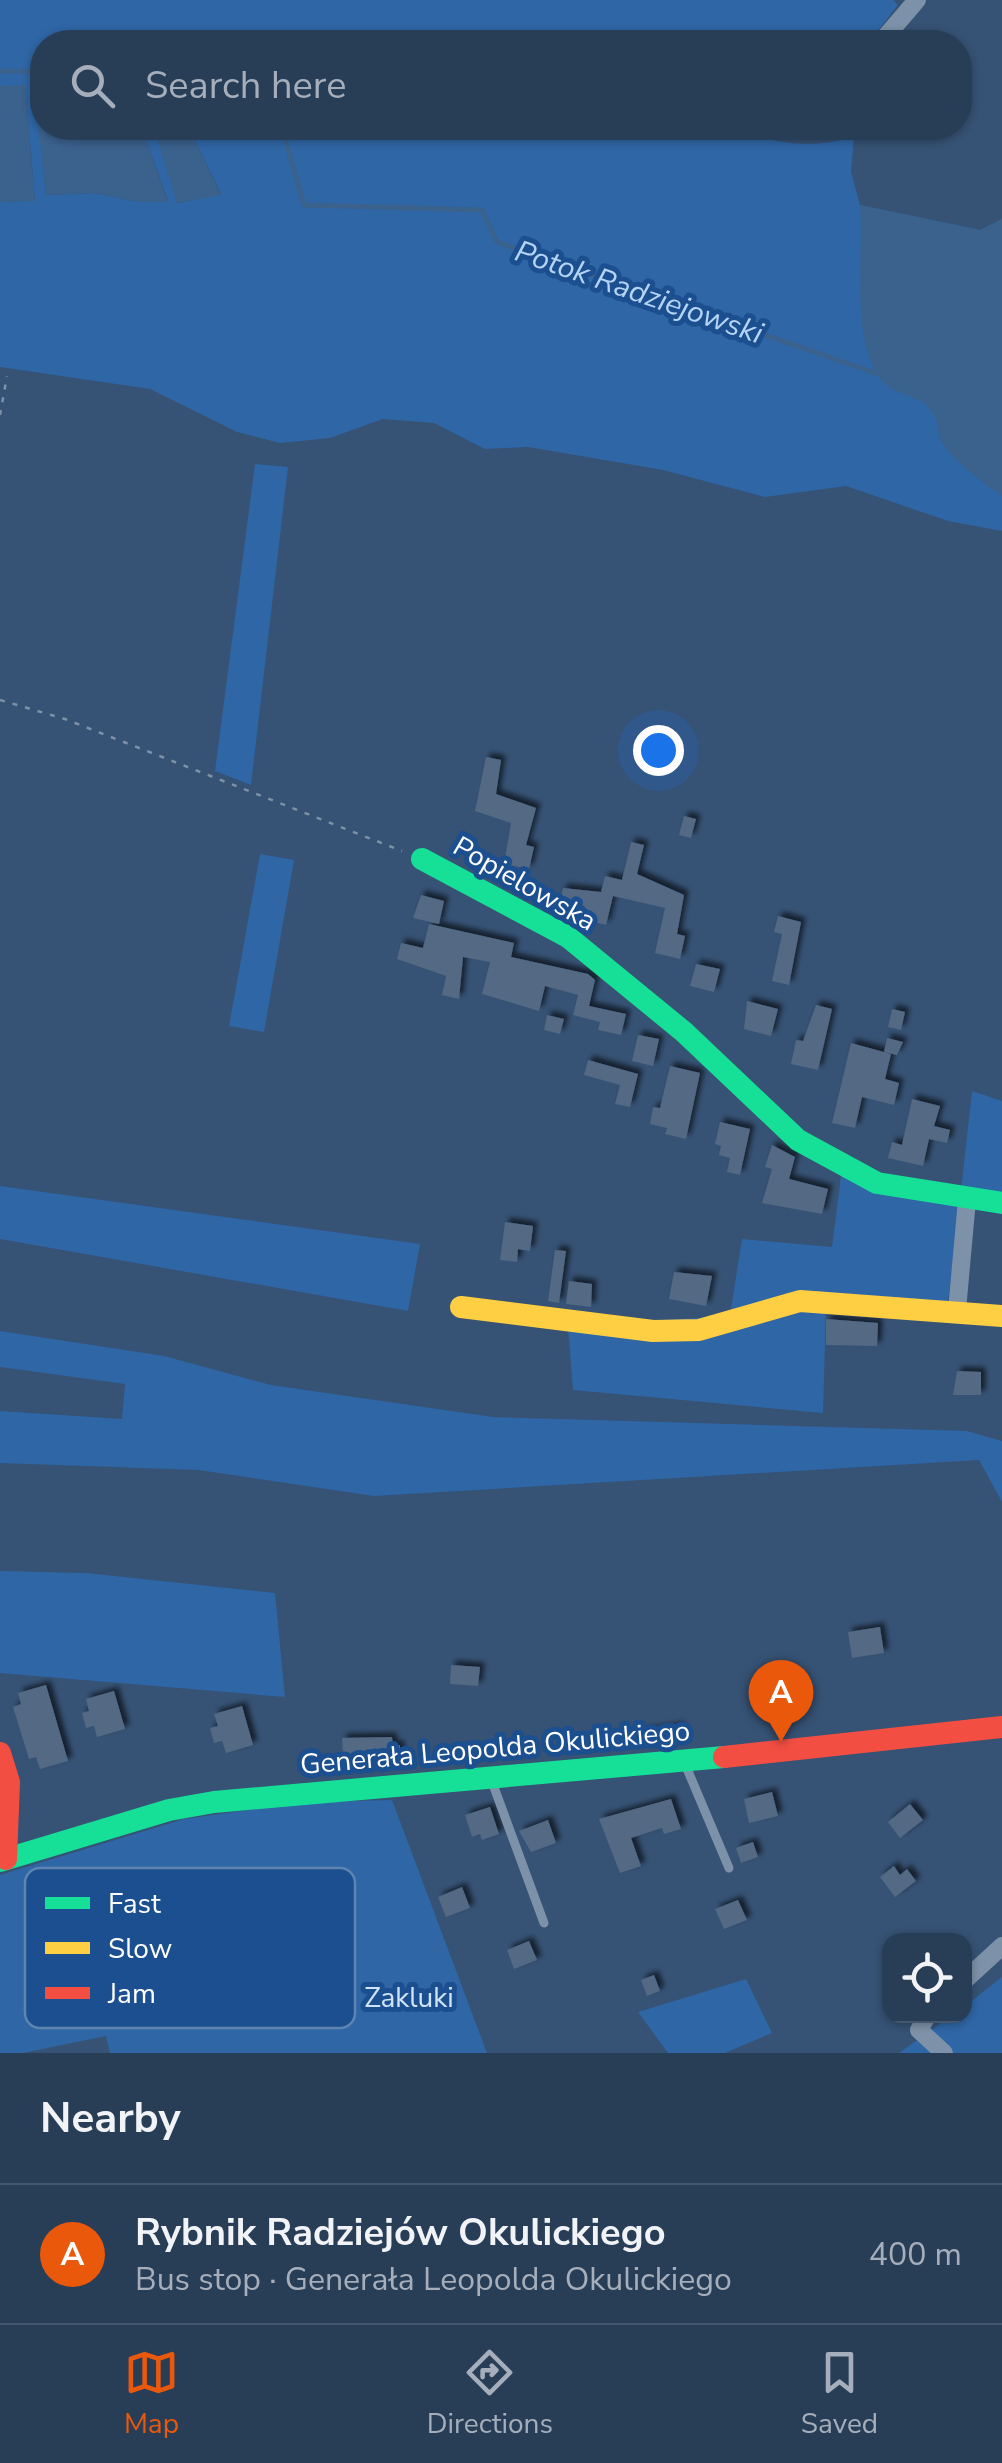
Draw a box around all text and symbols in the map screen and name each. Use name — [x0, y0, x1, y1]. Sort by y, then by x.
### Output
search box — [30, 30, 972, 140]
icon: search — [65, 58, 120, 113]
text: Search here — [145, 60, 346, 111]
water label: Potok Radziejowski — [509, 231, 769, 354]
your location — [633, 725, 684, 776]
street label: Popielowska — [446, 828, 603, 940]
pin: A — [748, 1660, 814, 1742]
street label: Generała Leopolda Okulickiego — [299, 1712, 692, 1784]
legend — [25, 1868, 355, 2028]
text: Fast — [108, 1885, 161, 1923]
text: Slow — [108, 1930, 172, 1968]
map controls — [882, 1933, 972, 2023]
button: locate — [882, 1933, 972, 2023]
text: Jam — [107, 1975, 156, 2013]
park label: Zakluki — [364, 1979, 454, 2017]
text: Nearby — [40, 2090, 181, 2147]
text: Rybnik Radziejów Okulickiego — [135, 2207, 666, 2258]
text: A — [61, 2233, 84, 2276]
text: 400 m — [869, 2233, 962, 2276]
text: Bus stop · Generała Leopolda Okulickiego — [135, 2258, 732, 2301]
tab: Map — [124, 2345, 179, 2443]
tab: Directions — [427, 2345, 553, 2443]
tab: Saved — [801, 2345, 878, 2443]

